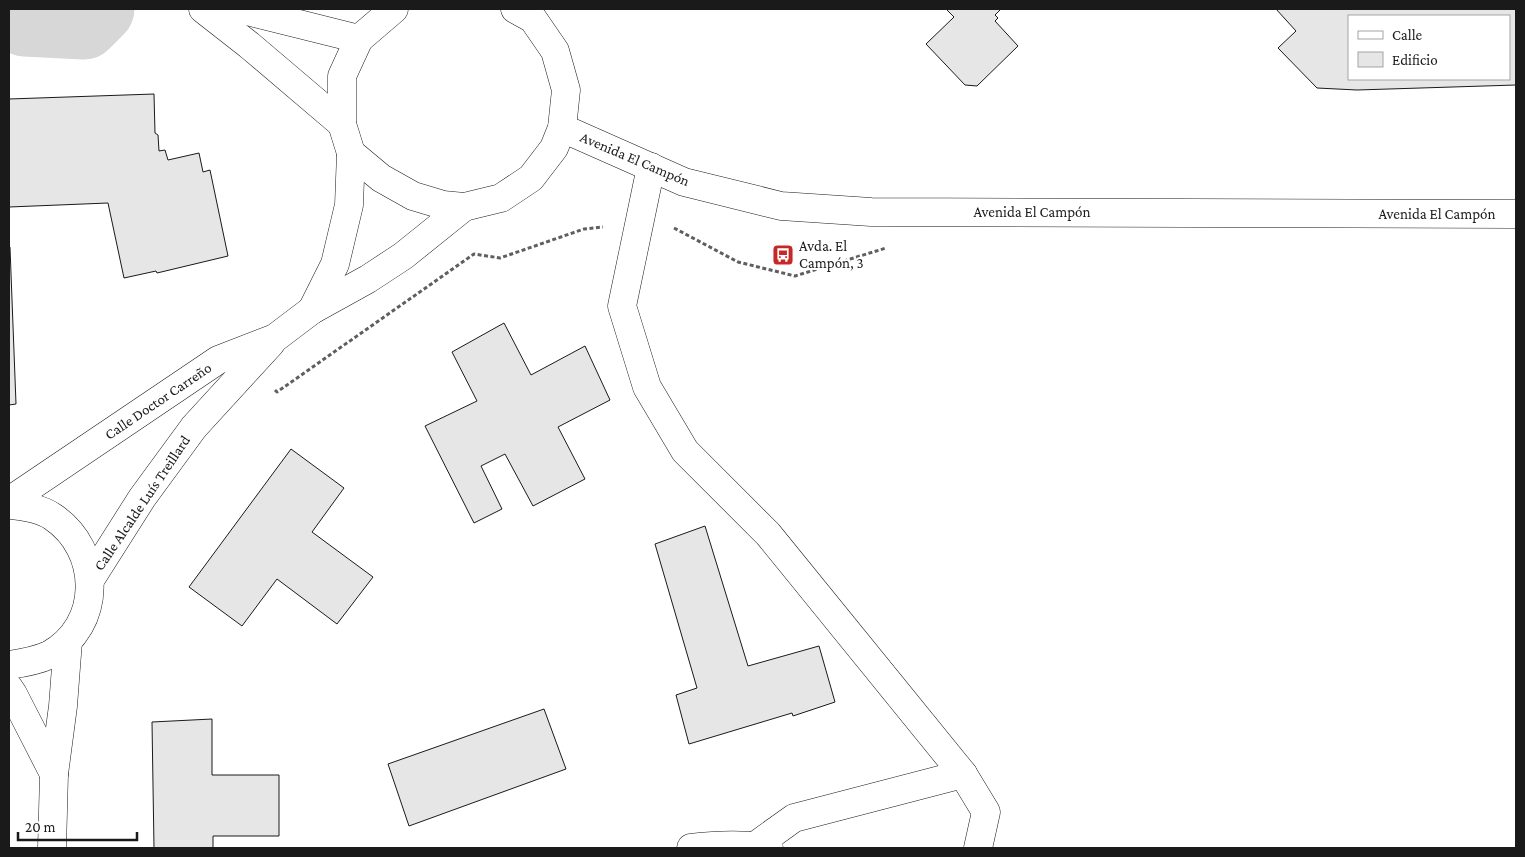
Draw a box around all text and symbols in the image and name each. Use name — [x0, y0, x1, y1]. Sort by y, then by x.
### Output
legend — [1348, 15, 1510, 80]
text: Calle — [1392, 27, 1423, 43]
text: Edificio — [1392, 52, 1438, 68]
street label: Avenida El Campón — [578, 129, 692, 190]
street label: Avenida El Campón — [973, 204, 1091, 221]
street label: Avenida El Campón — [1378, 206, 1496, 223]
place label: Avda. El Campón, 3 — [799, 238, 864, 272]
bus stop icon: Avda. El Campón, 3 — [771, 243, 795, 267]
street label: Calle Doctor Carreño — [102, 359, 214, 443]
street label: Calle Alcalde Luís Treillard — [91, 432, 193, 573]
scale bar — [18, 810, 136, 842]
text: 20 m — [25, 819, 56, 835]

